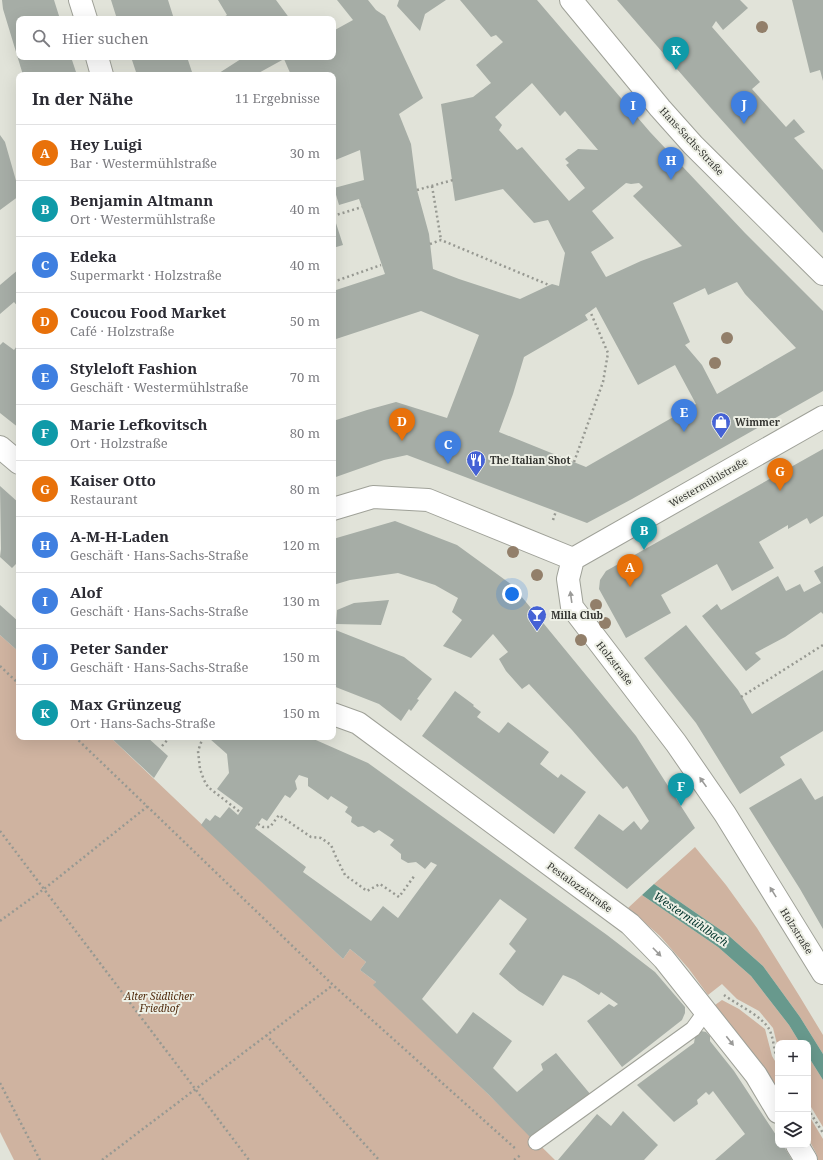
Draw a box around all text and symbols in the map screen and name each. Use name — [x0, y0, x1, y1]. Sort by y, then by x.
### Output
search box — [16, 16, 336, 60]
icon: search — [30, 27, 52, 49]
text: Hier suchen — [62, 28, 149, 48]
pin: K — [663, 37, 689, 70]
text: In der Nähe — [32, 87, 133, 110]
text: 11 Ergebnisse — [235, 89, 320, 107]
pin: J — [731, 91, 757, 124]
pin: I — [620, 92, 646, 125]
street label: Hans-Sachs-Straße — [657, 105, 727, 177]
text: Hey Luigi — [70, 134, 142, 154]
text: A — [40, 144, 50, 162]
text: 30 m — [290, 144, 320, 162]
pin: H — [658, 147, 684, 180]
text: Bar · Westermühlstraße — [70, 154, 217, 172]
text: Benjamin Altmann — [70, 190, 213, 210]
text: B — [41, 200, 49, 218]
text: 40 m — [290, 200, 320, 218]
text: Ort · Westermühlstraße — [70, 210, 215, 228]
text: Edeka — [70, 246, 117, 266]
text: C — [41, 256, 49, 274]
text: 40 m — [290, 256, 320, 274]
text: Supermarkt · Holzstraße — [70, 266, 222, 284]
text: Coucou Food Market — [70, 302, 226, 322]
text: D — [40, 312, 50, 330]
text: 50 m — [290, 312, 320, 330]
text: Café · Holzstraße — [70, 322, 175, 340]
text: Styleloft Fashion — [70, 358, 197, 378]
text: E — [41, 368, 49, 386]
text: 70 m — [290, 368, 320, 386]
text: Geschäft · Westermühlstraße — [70, 378, 249, 396]
pin: E — [671, 399, 697, 432]
pin: D — [389, 408, 415, 441]
shop icon: Wimmer — [710, 411, 732, 439]
text: Marie Lefkovitsch — [70, 414, 207, 434]
place label: Wimmer — [735, 415, 781, 429]
text: F — [41, 424, 49, 442]
text: 80 m — [290, 424, 320, 442]
pin: C — [435, 431, 461, 464]
text: Ort · Holzstraße — [70, 434, 168, 452]
restaurant icon: The Italian Shot — [465, 449, 487, 477]
place label: The Italian Shot — [490, 453, 571, 467]
street label: Westermühlstraße — [666, 454, 750, 510]
pin: G — [767, 458, 793, 491]
text: Kaiser Otto — [70, 470, 156, 490]
text: G — [40, 480, 50, 498]
text: 80 m — [290, 480, 320, 498]
text: Restaurant — [70, 490, 138, 508]
pin: B — [631, 517, 657, 550]
text: A-M-H-Laden — [70, 526, 169, 546]
text: H — [40, 536, 50, 554]
text: 120 m — [283, 536, 320, 554]
text: Geschäft · Hans-Sachs-Straße — [70, 546, 249, 564]
pin: A — [617, 554, 643, 587]
text: Alof — [70, 582, 102, 602]
your location — [502, 584, 522, 604]
one-way arrow — [568, 591, 574, 603]
text: I — [42, 592, 48, 610]
text: 130 m — [283, 592, 320, 610]
text: Geschäft · Hans-Sachs-Straße — [70, 602, 249, 620]
bar icon: Milla Club — [526, 604, 548, 632]
place label: Milla Club — [551, 608, 604, 622]
text: Peter Sander — [70, 638, 168, 658]
street label: Holzstraße — [594, 638, 636, 688]
text: J — [42, 648, 48, 666]
text: 150 m — [283, 648, 320, 666]
text: Geschäft · Hans-Sachs-Straße — [70, 658, 249, 676]
text: Max Grünzeug — [70, 694, 181, 714]
text: K — [40, 704, 50, 722]
text: 150 m — [283, 704, 320, 722]
text: Ort · Hans-Sachs-Straße — [70, 714, 215, 732]
pin: F — [668, 773, 694, 806]
one-way arrow — [699, 777, 707, 787]
street label: Pestalozzistraße — [545, 859, 615, 915]
one-way arrow — [769, 887, 777, 897]
water label: Westermühlbach — [651, 888, 732, 949]
street label: Holzstraße — [777, 905, 817, 957]
one-way arrow — [652, 947, 662, 957]
park label: Alter Südlicher Friedhof — [123, 989, 194, 1015]
one-way arrow — [725, 1036, 734, 1047]
map controls — [775, 1040, 811, 1148]
button: + — [775, 1040, 811, 1076]
button: − — [775, 1076, 811, 1112]
button: layers — [775, 1112, 811, 1148]

